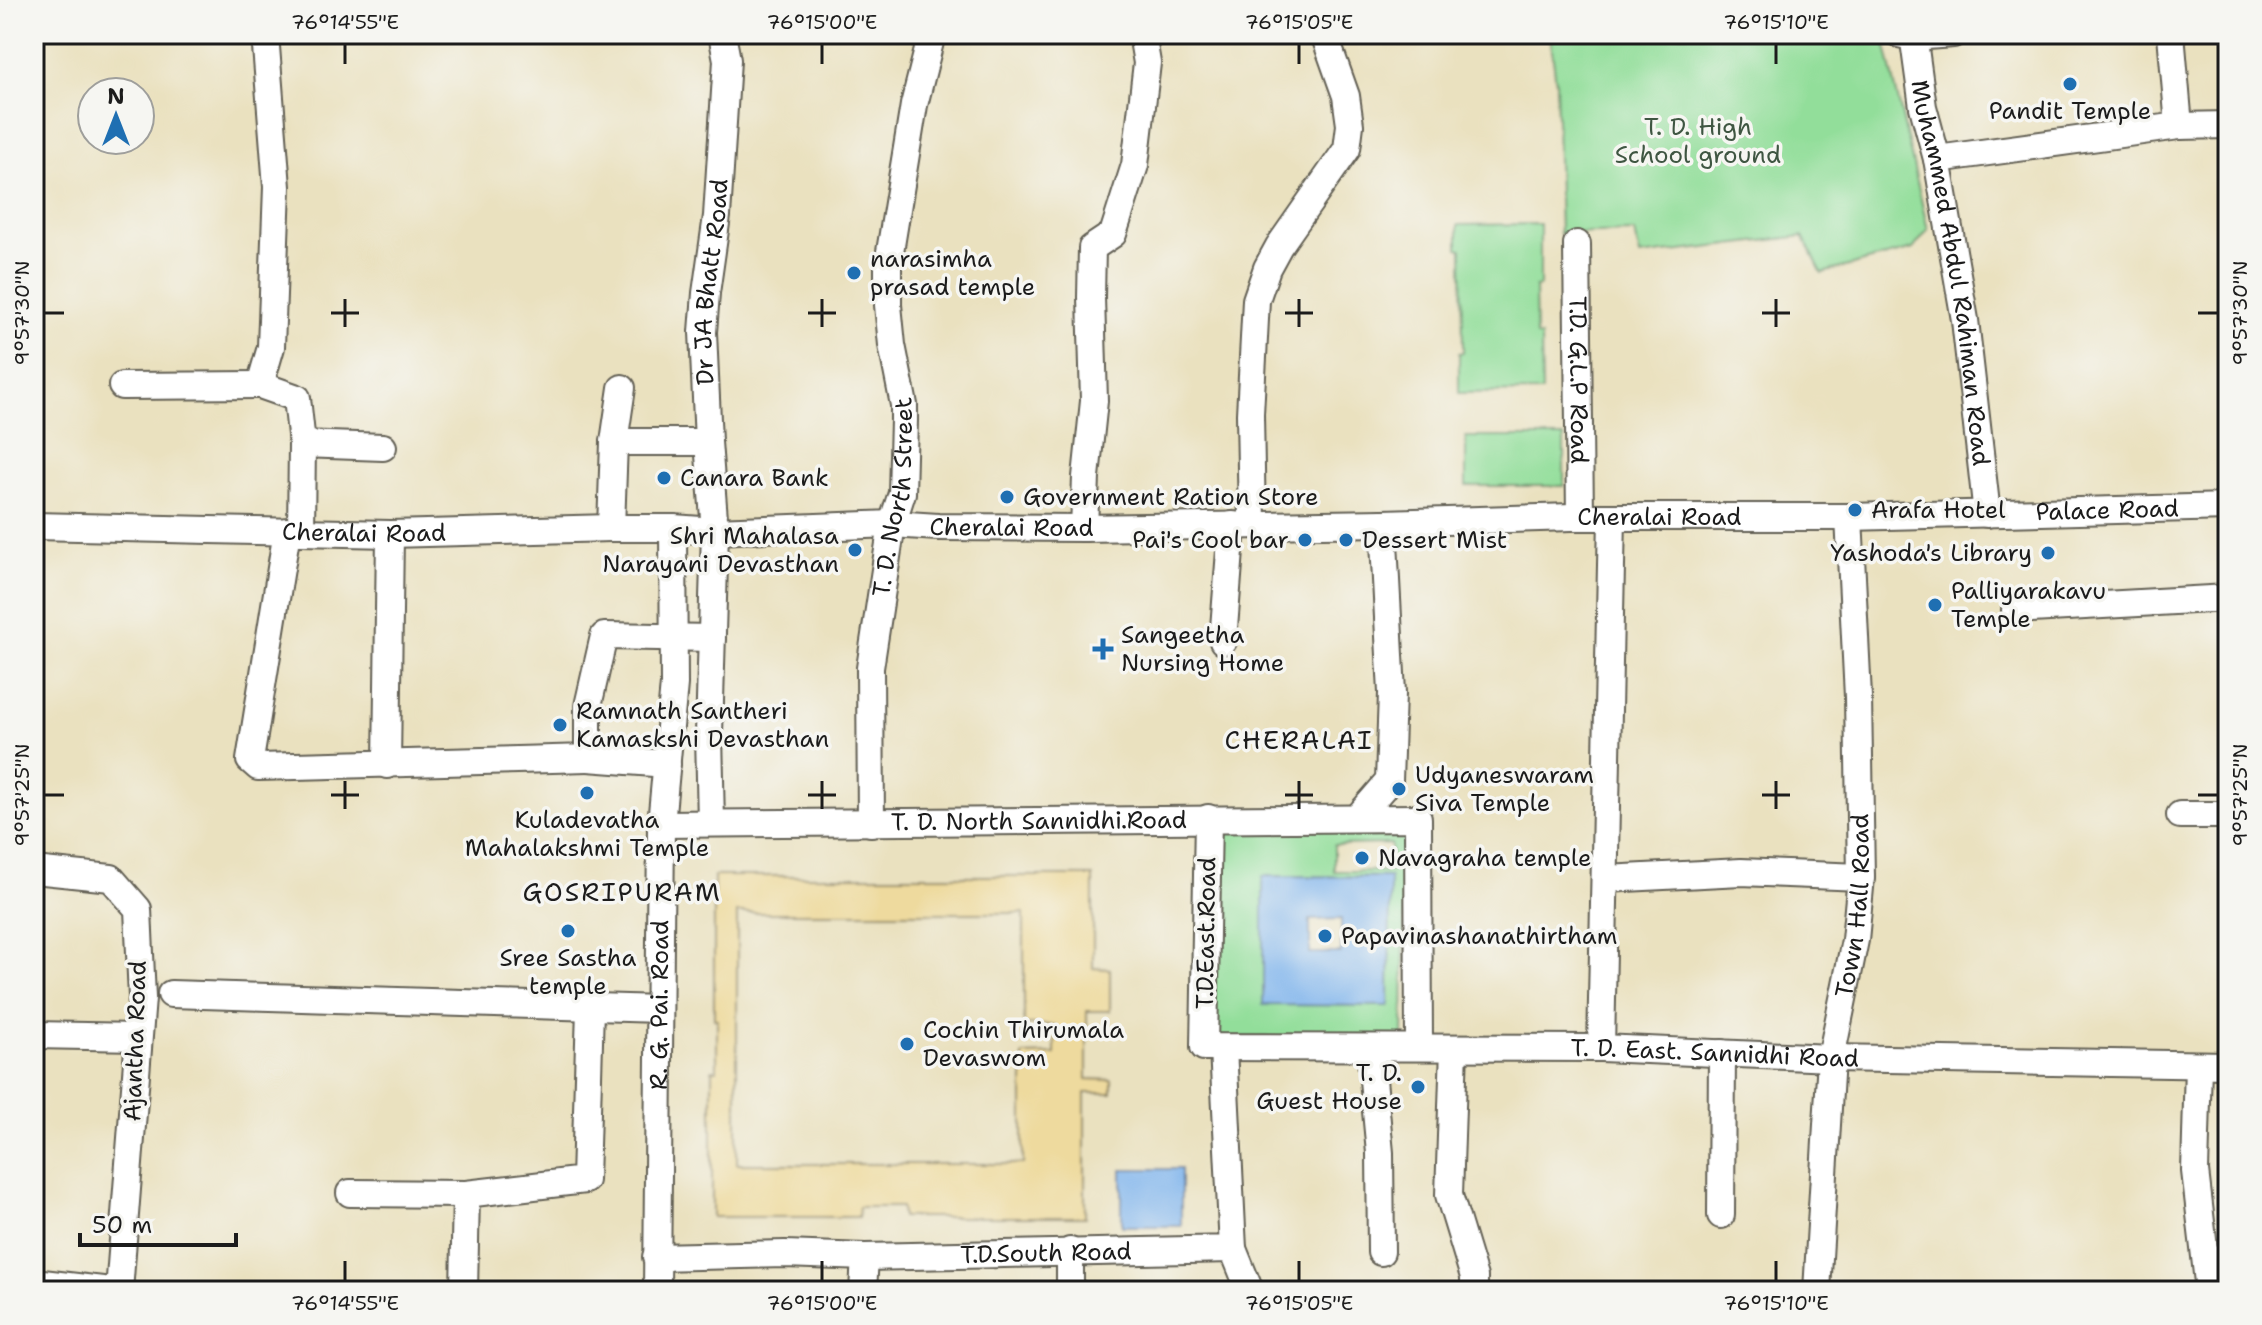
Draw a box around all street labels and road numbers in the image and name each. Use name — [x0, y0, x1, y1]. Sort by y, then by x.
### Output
street label: Muhammed Abdul Rahiman Road — [1903, 78, 1997, 467]
street label: Dr JA Bhatt Road — [687, 178, 735, 386]
street label: T.D. G.L.P Road — [1562, 296, 1595, 464]
street label: T. D. North Street — [865, 395, 920, 599]
street label: Palace Road — [2035, 492, 2179, 528]
street label: Cheralai Road — [1577, 501, 1741, 533]
street label: Cheralai Road — [928, 510, 1094, 544]
street label: Cheralai Road — [282, 516, 446, 550]
street label: T. D. North Sannidhi.Road — [891, 804, 1187, 838]
street label: Town Hall Road — [1828, 813, 1877, 1000]
street label: T.D.East.Road — [1189, 857, 1223, 1009]
street label: R. G. Pai. Road — [643, 920, 676, 1090]
street label: Ajantha Road — [116, 960, 154, 1122]
street label: T. D. East. Sannidhi Road — [1571, 1032, 1859, 1074]
street label: T.D.South Road — [960, 1235, 1132, 1271]

